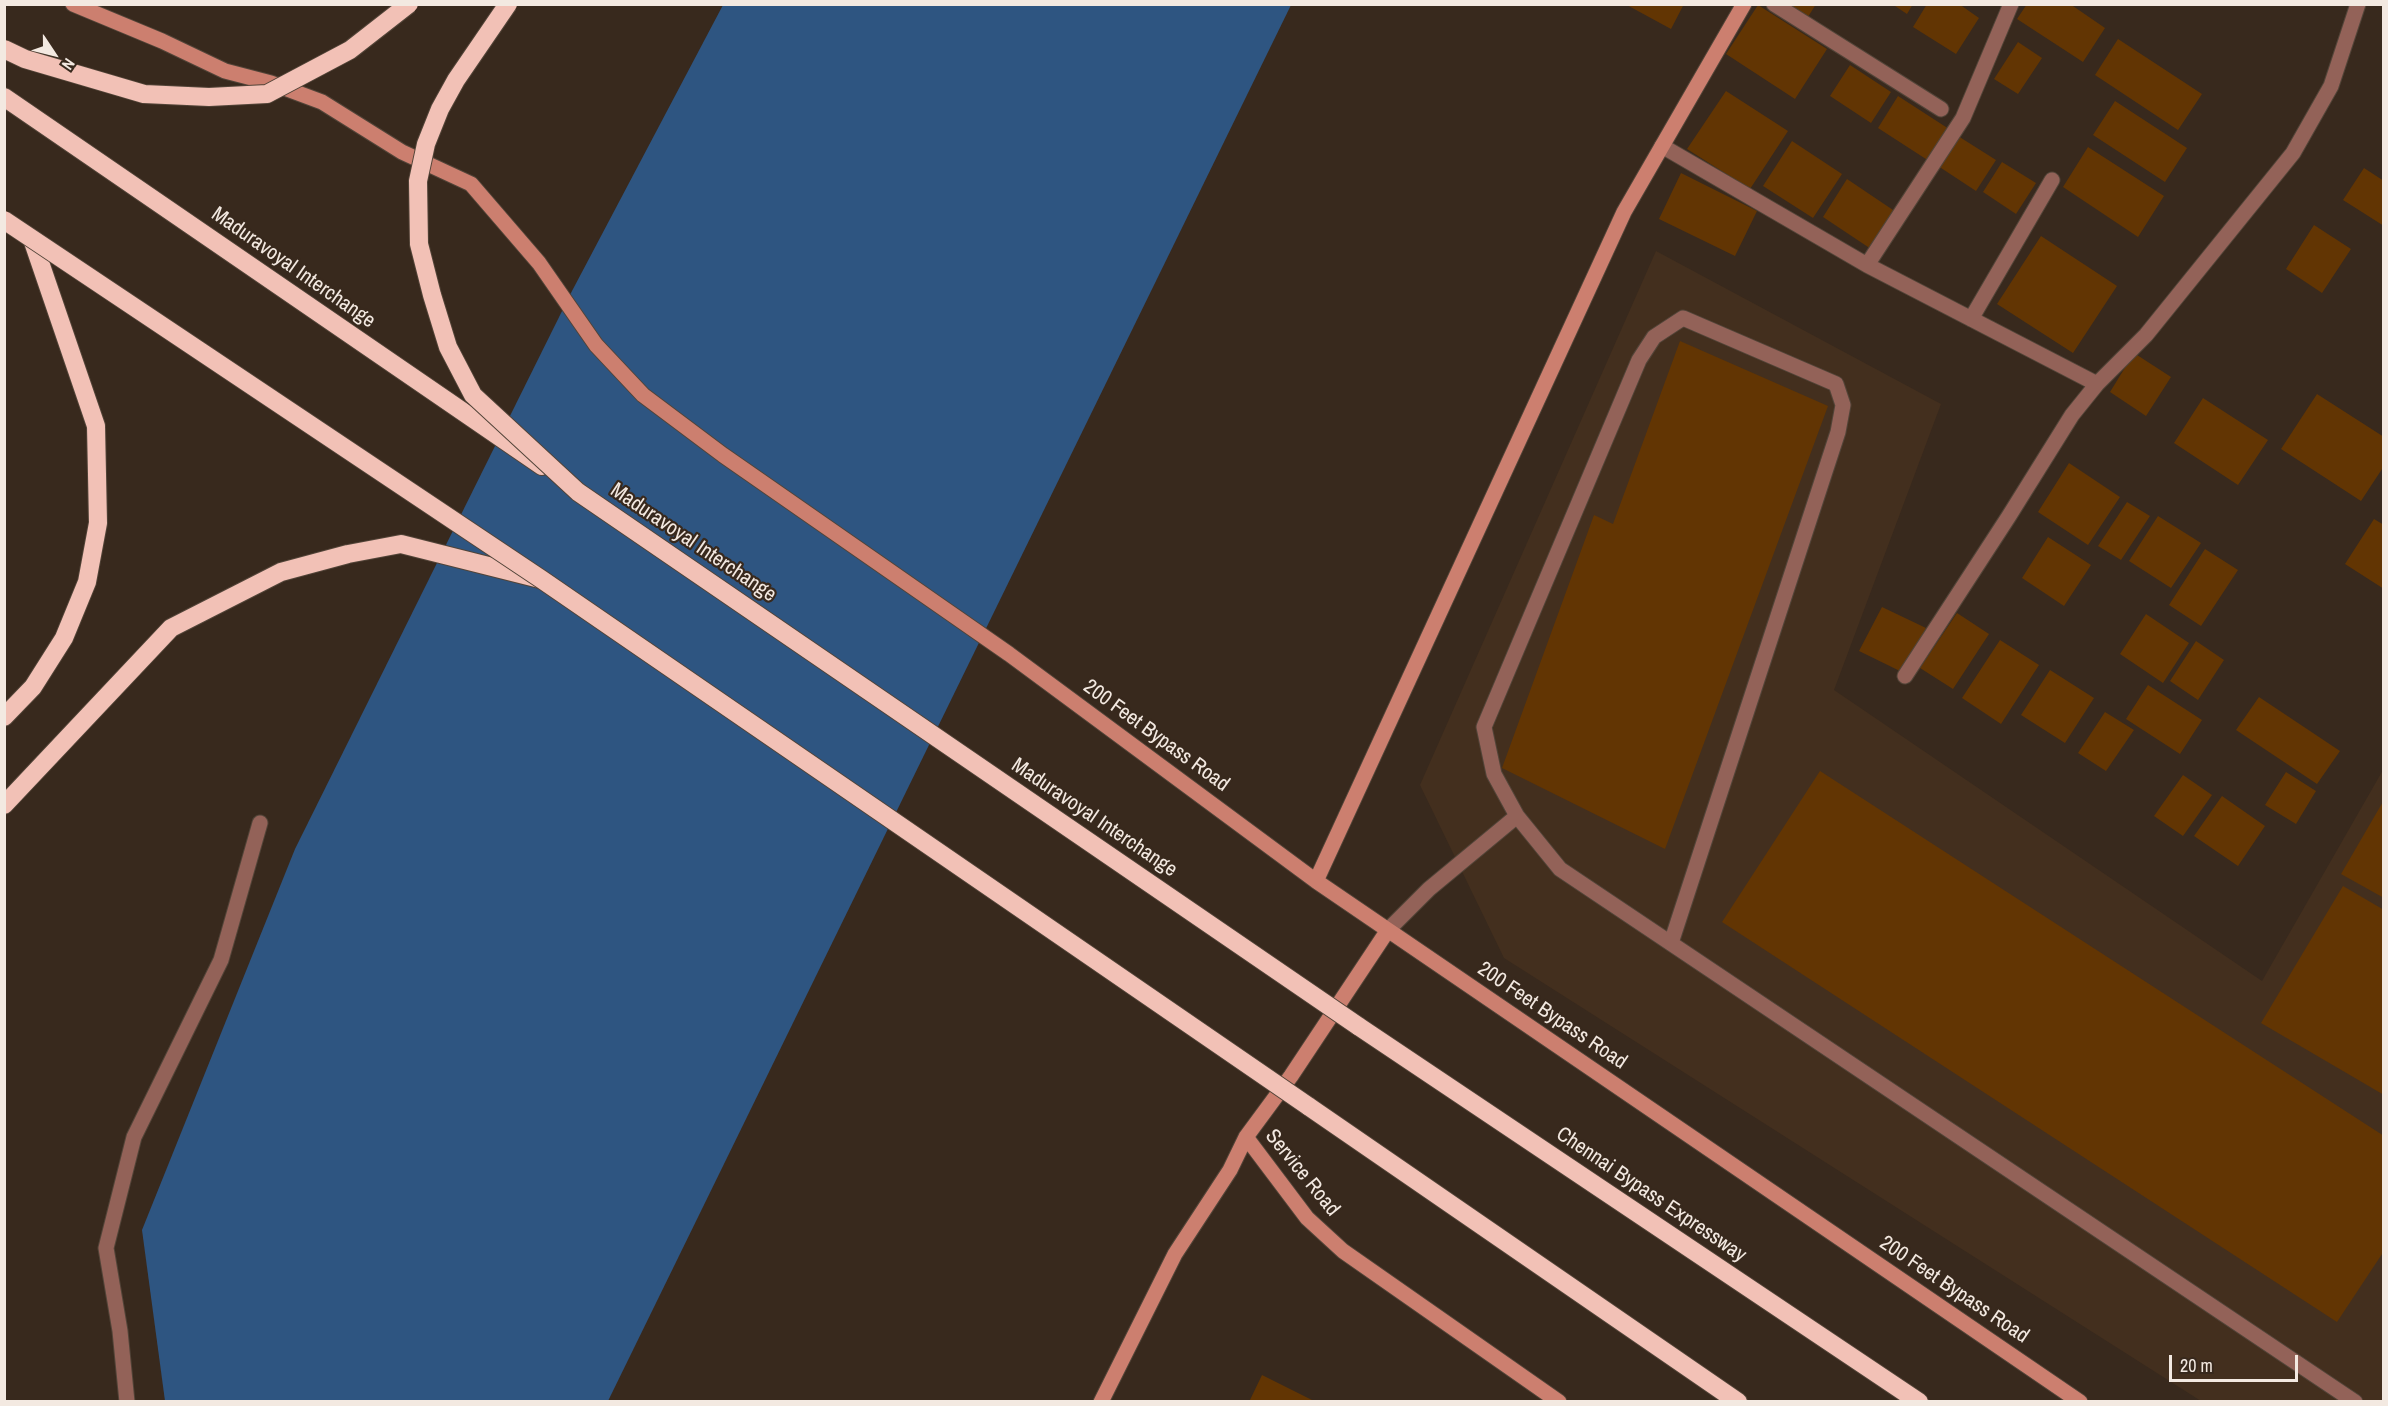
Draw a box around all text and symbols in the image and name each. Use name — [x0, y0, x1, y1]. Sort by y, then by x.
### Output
north arrow — [24, 24, 84, 84]
text: N — [57, 54, 80, 75]
street label: Maduravoyal Interchange — [206, 202, 380, 334]
street label: Maduravoyal Interchange — [605, 478, 781, 608]
street label: 200 Feet Bypass Road — [1078, 675, 1234, 797]
street label: Maduravoyal Interchange — [1006, 753, 1182, 883]
street label: 200 Feet Bypass Road — [1473, 957, 1631, 1075]
street label: Chennai Bypass Expressway — [1551, 1122, 1751, 1268]
street label: Service Road — [1259, 1125, 1345, 1221]
street label: 200 Feet Bypass Road — [1875, 1231, 2033, 1349]
scale bar — [2172, 1343, 2301, 1381]
text: 20 m — [2180, 1353, 2213, 1378]

